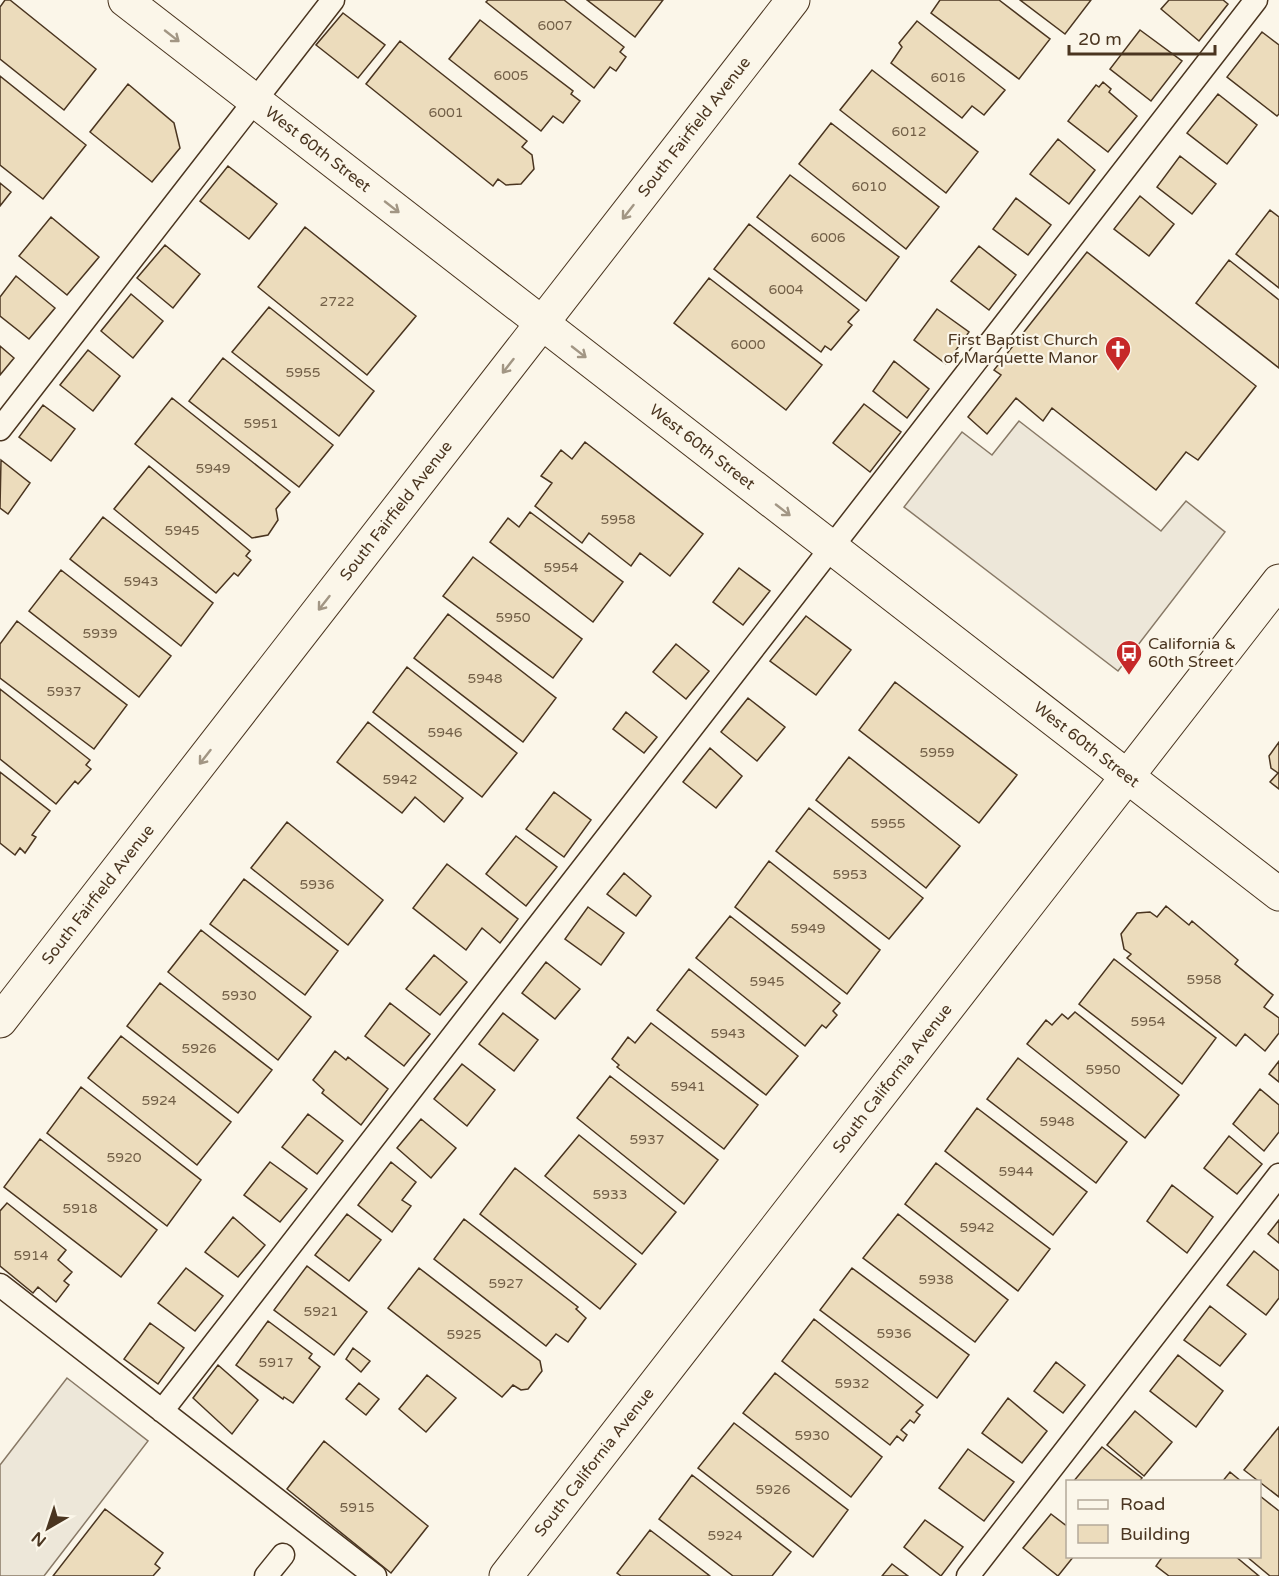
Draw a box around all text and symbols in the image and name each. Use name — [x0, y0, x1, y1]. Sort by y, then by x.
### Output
house number: 6007 — [537, 17, 573, 34]
scale bar — [1069, 18, 1214, 56]
text: 20 m — [1078, 28, 1122, 50]
one-way arrow — [163, 29, 179, 42]
street label: South Fairfield Avenue — [634, 53, 755, 201]
house number: 6005 — [493, 67, 529, 84]
house number: 6016 — [930, 69, 966, 86]
street label: West 60th Street — [261, 102, 375, 197]
house number: 6001 — [428, 104, 464, 121]
house number: 6012 — [891, 123, 927, 140]
house number: 6010 — [851, 178, 887, 195]
one-way arrow — [384, 200, 400, 213]
one-way arrow — [622, 204, 635, 220]
house number: 6006 — [810, 229, 846, 246]
house number: 6004 — [768, 281, 804, 298]
house number: 2722 — [319, 293, 355, 310]
place label: First Baptist Church of Marquette Manor — [943, 330, 1099, 368]
church icon: First Baptist Church of Marquette Manor — [1103, 334, 1133, 372]
house number: 6000 — [730, 336, 766, 353]
one-way arrow — [571, 346, 587, 359]
one-way arrow — [502, 358, 515, 374]
house number: 5955 — [285, 364, 321, 381]
street label: West 60th Street — [645, 400, 759, 494]
house number: 5951 — [243, 415, 279, 432]
street label: South Fairfield Avenue — [336, 437, 457, 585]
house number: 5949 — [195, 460, 231, 477]
one-way arrow — [775, 504, 791, 517]
house number: 5958 — [600, 511, 636, 528]
house number: 5945 — [164, 522, 200, 539]
house number: 5954 — [543, 559, 579, 576]
house number: 5943 — [123, 573, 159, 590]
one-way arrow — [318, 595, 331, 611]
house number: 5950 — [495, 609, 531, 626]
house number: 5939 — [82, 625, 118, 642]
place label: California & 60th Street — [1148, 634, 1236, 672]
bus stop icon: California & 60th Street — [1114, 638, 1144, 676]
house number: 5948 — [467, 670, 503, 687]
house number: 5937 — [46, 683, 82, 700]
street label: West 60th Street — [1029, 697, 1143, 792]
house number: 5946 — [427, 724, 463, 741]
house number: 5959 — [919, 744, 955, 761]
one-way arrow — [198, 749, 211, 765]
house number: 5942 — [382, 771, 418, 788]
house number: 5955 — [870, 815, 906, 832]
street label: South Fairfield Avenue — [38, 821, 159, 969]
house number: 5953 — [832, 866, 868, 883]
house number: 5936 — [299, 876, 335, 893]
house number: 5949 — [790, 920, 826, 937]
house number: 5958 — [1186, 971, 1222, 988]
house number: 5945 — [749, 973, 785, 990]
house number: 5930 — [221, 987, 257, 1004]
street label: South California Avenue — [828, 1000, 957, 1157]
house number: 5954 — [1130, 1013, 1166, 1030]
house number: 5943 — [710, 1025, 746, 1042]
house number: 5926 — [181, 1040, 217, 1057]
house number: 5950 — [1085, 1061, 1121, 1078]
house number: 5941 — [670, 1078, 706, 1095]
house number: 5924 — [141, 1092, 177, 1109]
house number: 5948 — [1039, 1113, 1075, 1130]
house number: 5937 — [629, 1131, 665, 1148]
house number: 5920 — [106, 1149, 142, 1166]
house number: 5944 — [998, 1163, 1034, 1180]
house number: 5933 — [592, 1186, 628, 1203]
house number: 5918 — [62, 1200, 98, 1217]
house number: 5942 — [959, 1219, 995, 1236]
house number: 5914 — [13, 1247, 49, 1264]
house number: 5938 — [918, 1271, 954, 1288]
house number: 5927 — [488, 1275, 524, 1292]
house number: 5921 — [303, 1303, 339, 1320]
house number: 5936 — [876, 1325, 912, 1342]
house number: 5925 — [446, 1326, 482, 1343]
house number: 5917 — [258, 1354, 294, 1371]
house number: 5932 — [834, 1375, 870, 1392]
street label: South California Avenue — [530, 1384, 658, 1541]
house number: 5930 — [794, 1427, 830, 1444]
legend — [1066, 1480, 1261, 1558]
house number: 5926 — [755, 1481, 791, 1498]
text: Road — [1120, 1493, 1165, 1515]
north arrow — [18, 1498, 78, 1558]
house number: 5915 — [339, 1499, 375, 1516]
text: Building — [1120, 1523, 1190, 1545]
text: N — [28, 1527, 50, 1551]
house number: 5924 — [707, 1527, 743, 1544]

